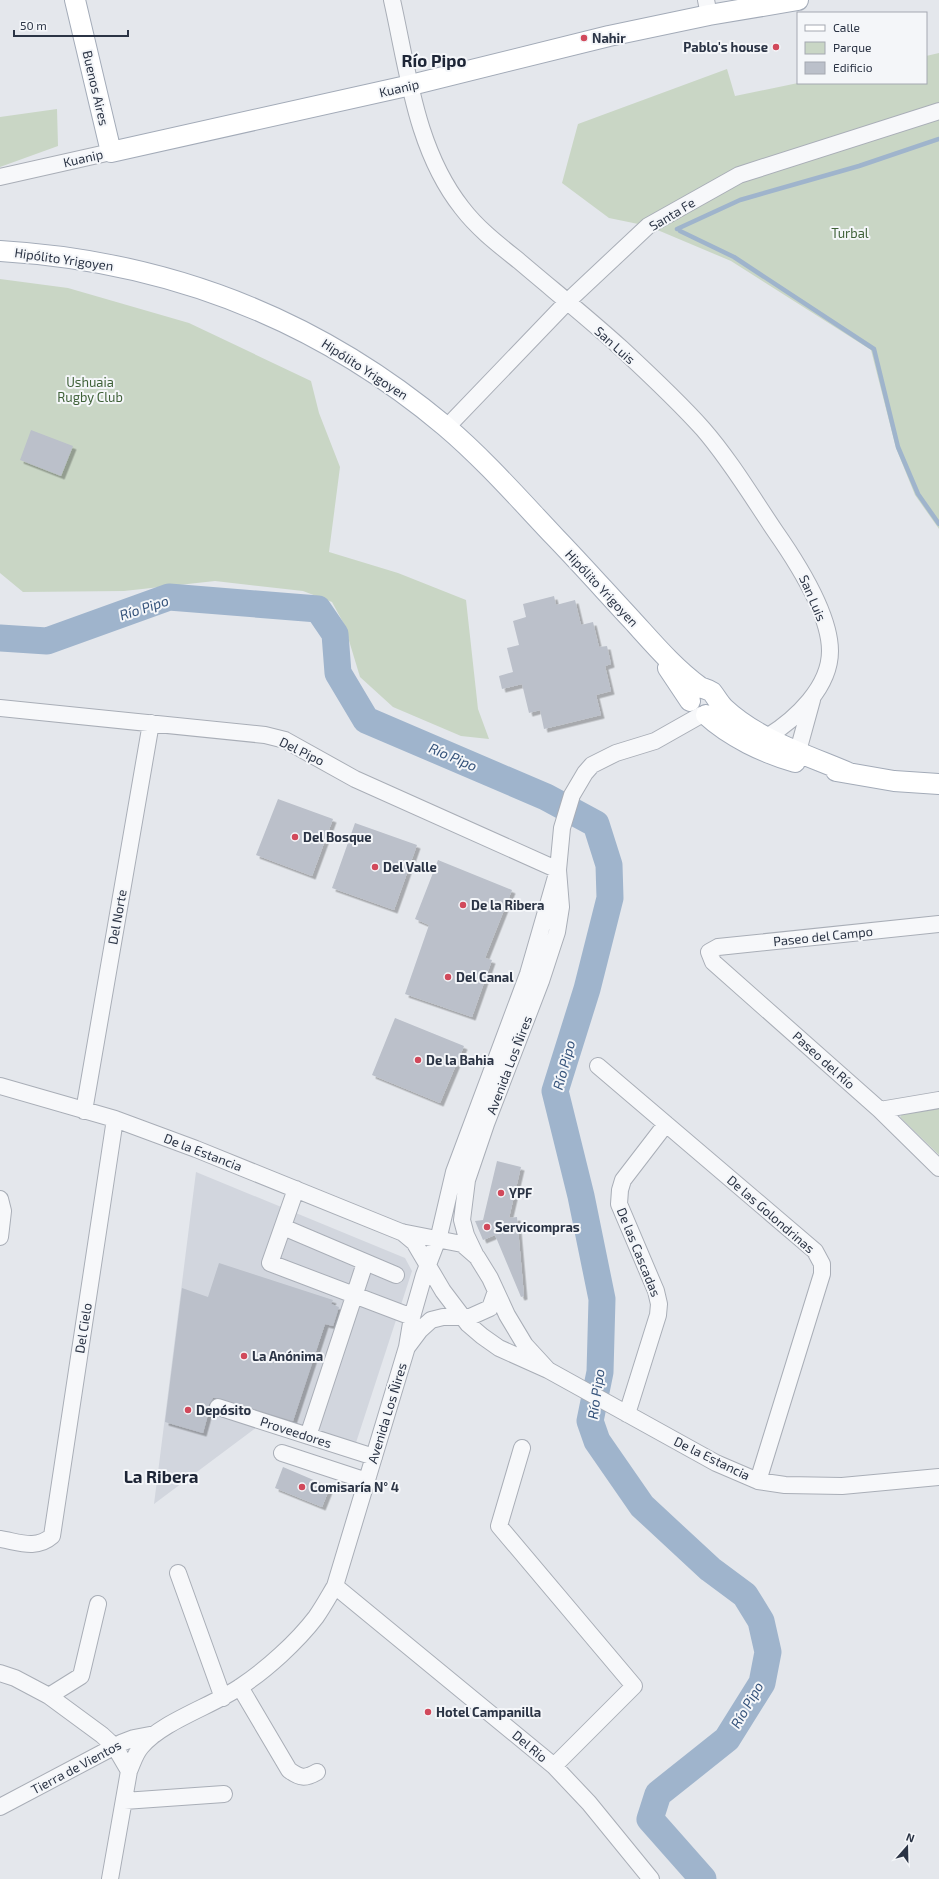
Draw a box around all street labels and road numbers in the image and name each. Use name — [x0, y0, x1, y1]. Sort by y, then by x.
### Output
street label: Buenos Aires — [80, 49, 112, 127]
street label: Kuanip — [377, 76, 421, 100]
street label: Kuanip — [61, 146, 105, 170]
street label: Santa Fe — [646, 194, 698, 234]
street label: Hipólito Yrigoyen — [14, 244, 114, 274]
street label: San Luis — [592, 323, 638, 367]
street label: Hipólito Yrigoyen — [319, 335, 411, 403]
street label: Hipólito Yrigoyen — [562, 546, 642, 630]
street label: San Luis — [796, 572, 830, 624]
street label: Del Pipo — [277, 733, 327, 769]
street label: Del Norte — [104, 888, 130, 946]
street label: Paseo del Campo — [772, 923, 874, 949]
street label: Avenida Los Ñires — [483, 1013, 535, 1117]
street label: Paseo del Río — [790, 1028, 858, 1092]
street label: De la Estancia — [162, 1130, 244, 1174]
street label: De las Golondrinas — [724, 1172, 818, 1256]
street label: De las Cascadas — [614, 1205, 664, 1299]
street label: Del Cielo — [71, 1302, 95, 1354]
street label: Avenida Los Ñires — [364, 1361, 410, 1465]
street label: Proveedores — [258, 1413, 334, 1451]
street label: De la Estancia — [671, 1433, 753, 1483]
street label: Del Rio — [509, 1727, 551, 1765]
street label: Tierra de Vientos — [28, 1736, 124, 1798]

